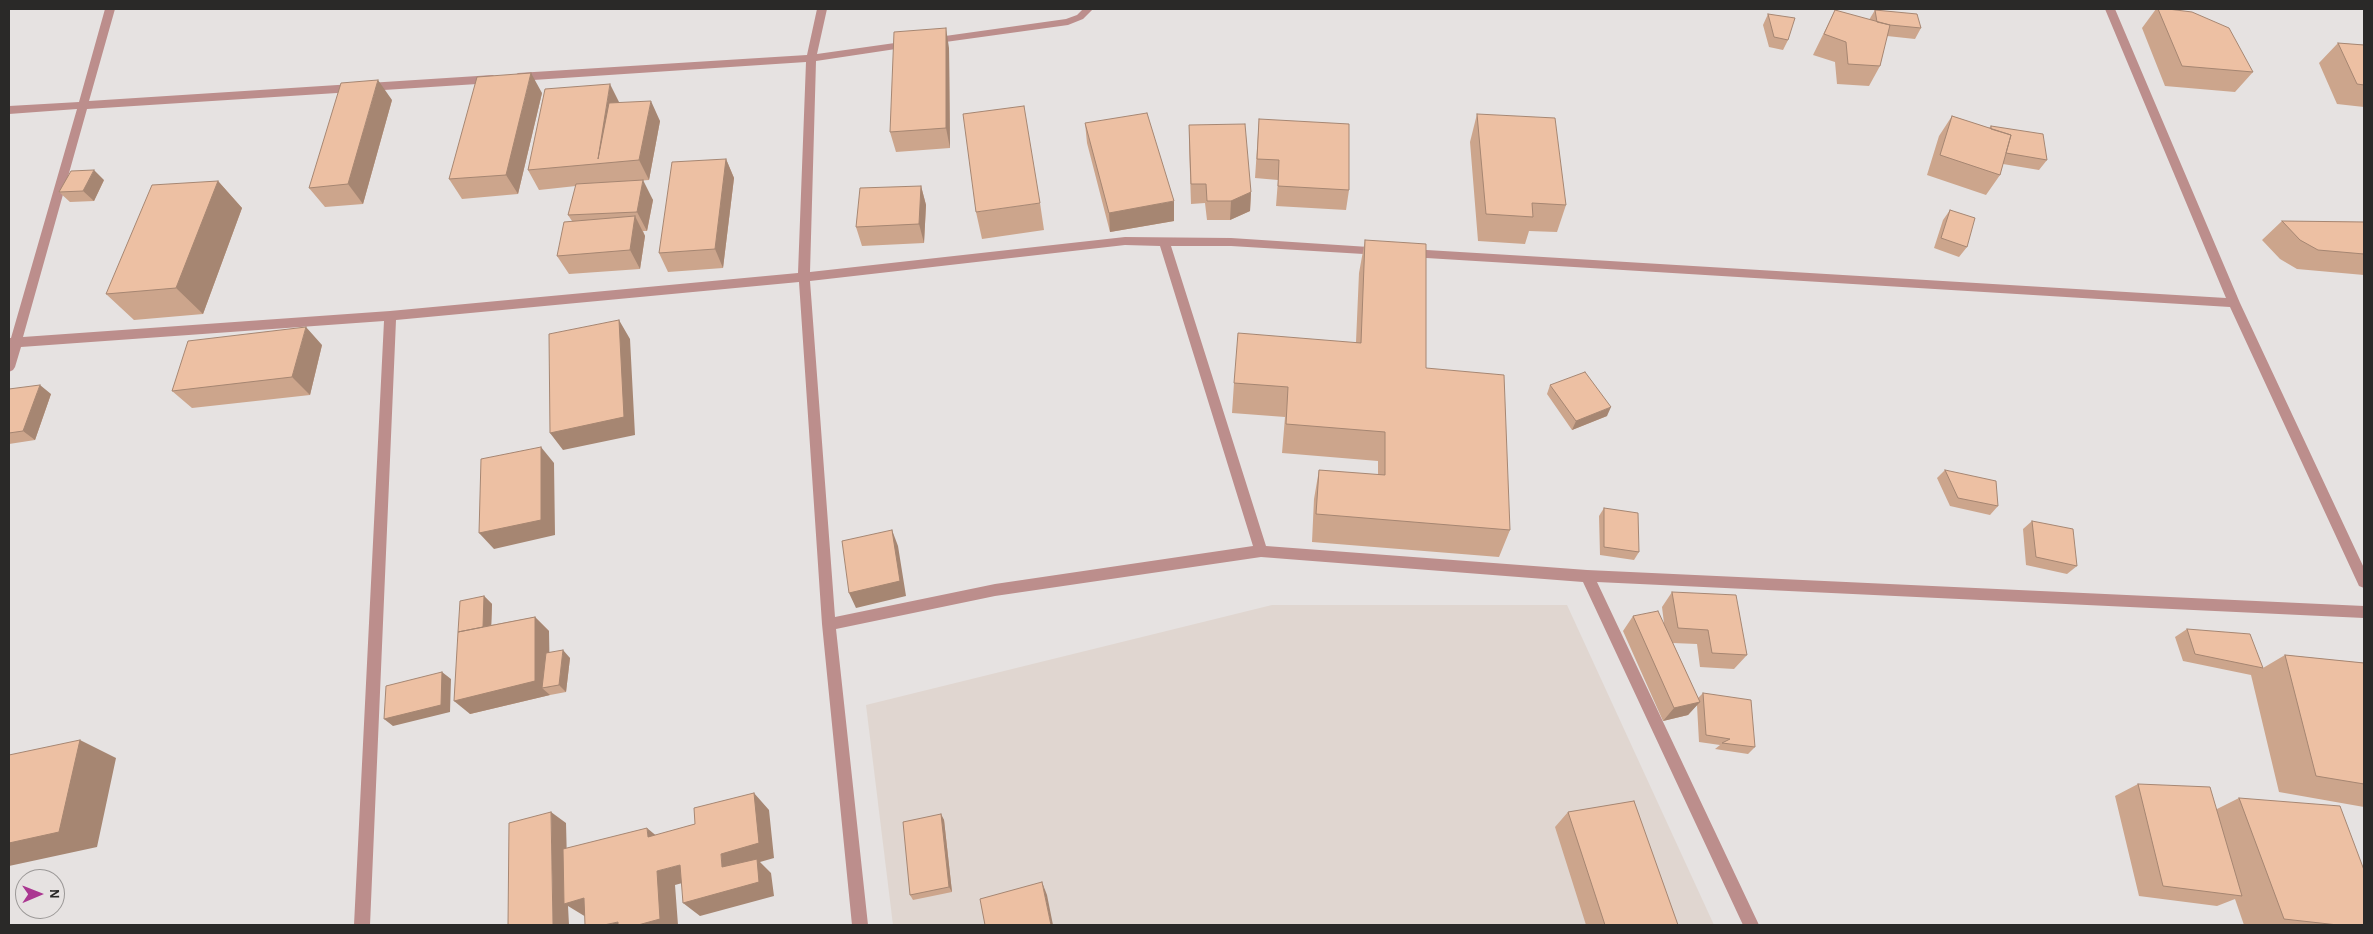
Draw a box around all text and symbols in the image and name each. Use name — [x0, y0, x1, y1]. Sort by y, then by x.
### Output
north arrow — [15, 869, 65, 919]
text: N — [47, 889, 61, 899]

